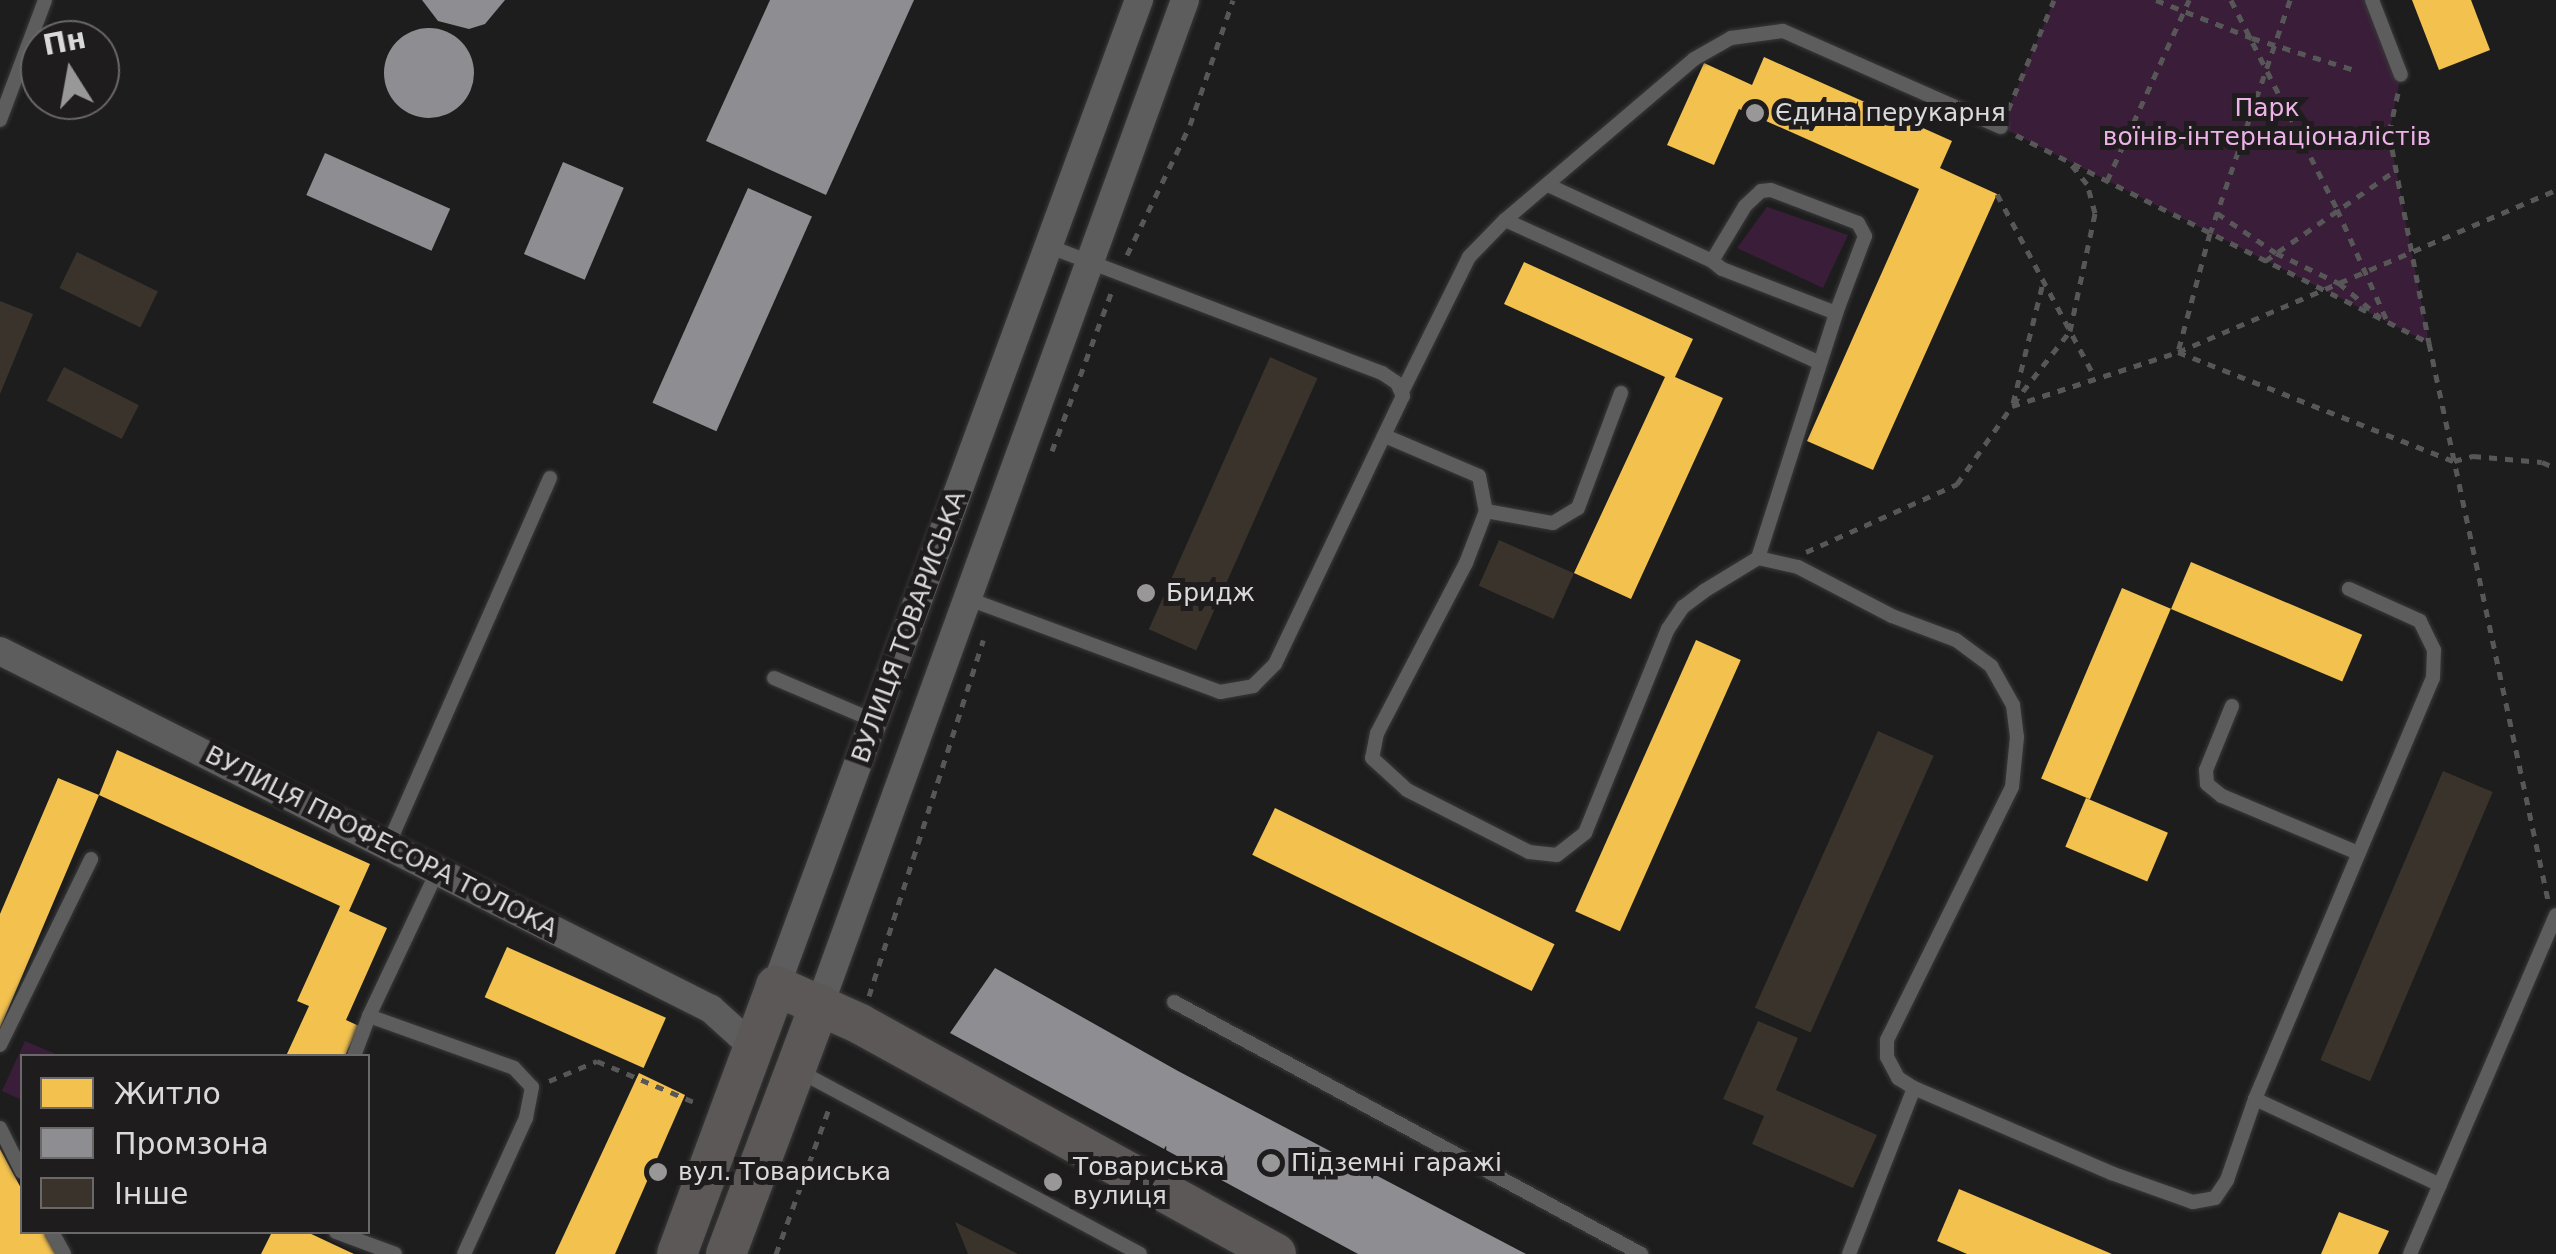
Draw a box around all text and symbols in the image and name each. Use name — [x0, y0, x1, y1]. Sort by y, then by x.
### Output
north arrow — [20, 20, 120, 120]
text: Пн — [40, 22, 89, 62]
park label: Парк воїнів-інтернаціоналістів — [2103, 94, 2431, 153]
place label: Єдина перукарня — [1775, 98, 2006, 128]
marker: Єдина перукарня — [1744, 102, 1766, 124]
street label: ВУЛИЦЯ ТОВАРИСЬКА — [846, 487, 972, 767]
place label: Бридж — [1166, 578, 1255, 608]
marker: Бридж — [1135, 582, 1157, 604]
street label: ВУЛИЦЯ ПРОФЕСОРА ТОЛОКА — [200, 740, 562, 944]
legend — [20, 1054, 370, 1234]
text: Житло — [114, 1076, 221, 1111]
text: Промзона — [114, 1126, 269, 1161]
place label: Підземні гаражі — [1291, 1148, 1502, 1178]
marker: Підземні гаражі — [1260, 1152, 1282, 1174]
place label: Товариська вулиця — [1073, 1153, 1225, 1212]
place label: вул. Товариська — [678, 1157, 891, 1187]
marker: вул. Товариська — [647, 1161, 669, 1183]
marker: Товариська вулиця — [1042, 1171, 1064, 1193]
text: Інше — [114, 1176, 188, 1211]

